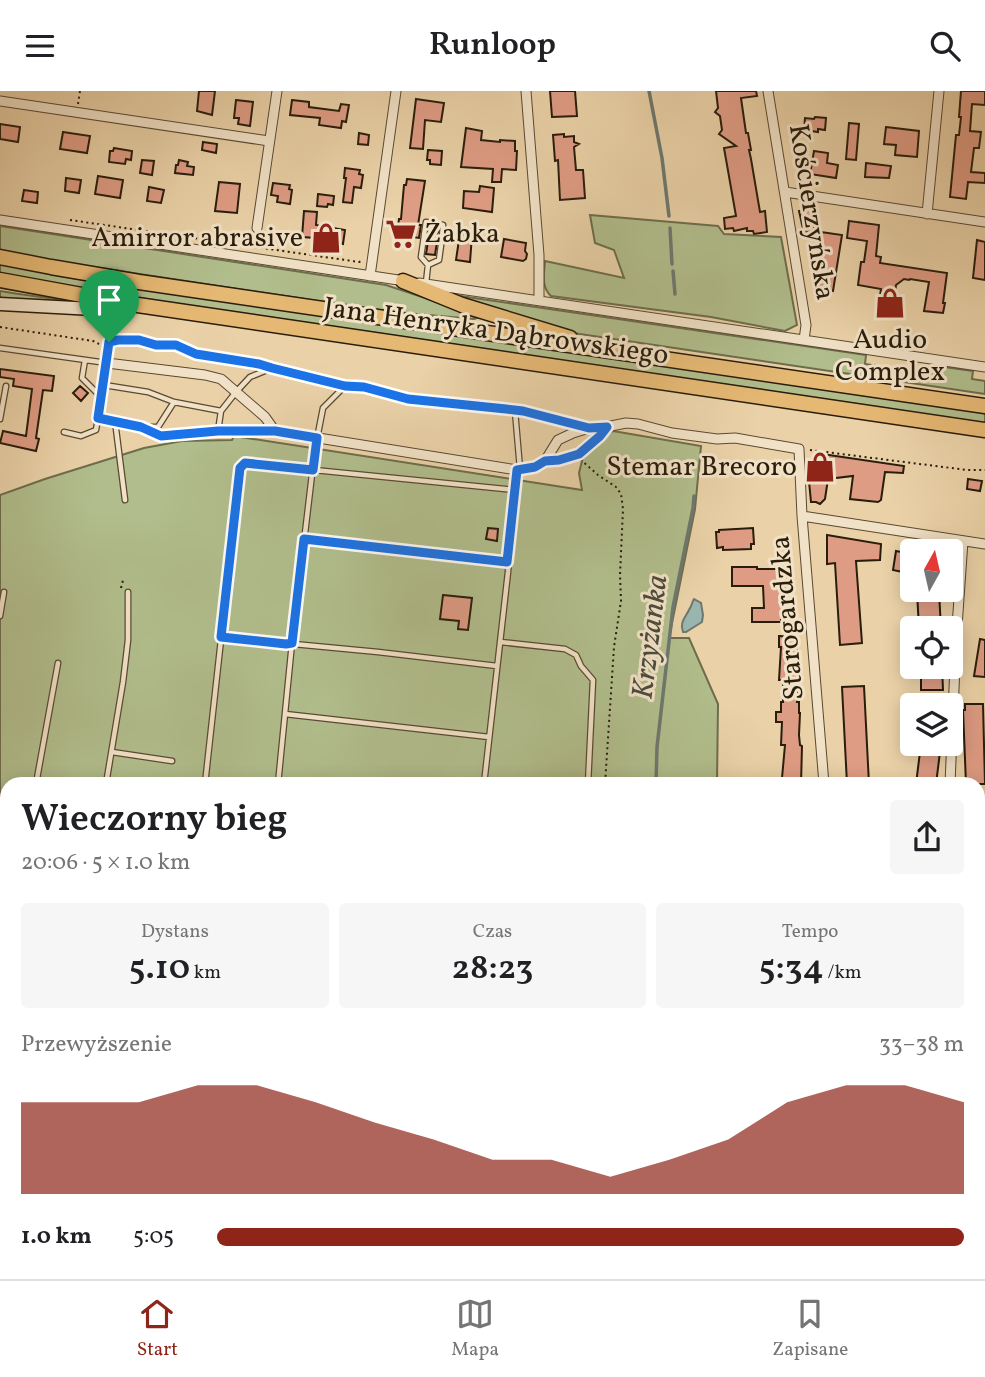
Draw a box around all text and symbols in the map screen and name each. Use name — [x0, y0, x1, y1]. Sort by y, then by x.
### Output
text: Runloop — [429, 24, 556, 68]
icon: menu — [21, 27, 59, 65]
icon: search — [926, 27, 964, 65]
street label: Kościerzyńska — [778, 121, 844, 303]
place label: Żabka — [424, 215, 500, 254]
supermarket icon: Żabka — [384, 217, 418, 251]
place label: Amirror abrasive — [91, 219, 303, 258]
shop icon: Amirror abrasive — [309, 221, 343, 255]
pin — [79, 270, 139, 342]
icon: arrive — [90, 281, 128, 319]
shop icon: Audio Complex — [873, 286, 907, 320]
street label: Jana Henryka Dąbrowskiego — [321, 288, 671, 376]
place label: Audio Complex — [835, 321, 945, 392]
place label: Stemar Brecoro — [606, 448, 797, 487]
shop icon: Stemar Brecoro — [803, 450, 837, 484]
street label: Starogardzka — [761, 534, 815, 702]
north arrow — [900, 539, 962, 602]
map controls — [900, 539, 963, 756]
water label: Krzyżanka — [623, 572, 679, 702]
button: locate — [900, 616, 963, 679]
button: layers — [900, 693, 963, 756]
text: Wieczorny bieg — [21, 794, 288, 847]
button: share — [890, 800, 964, 874]
text: 20:06 · 5 × 1.0 km — [21, 847, 190, 879]
text: Dystans — [141, 919, 209, 945]
text: Czas — [473, 919, 512, 945]
text: Tempo — [782, 919, 838, 945]
text: 5.10 — [129, 945, 190, 993]
text: 28:23 — [452, 945, 533, 993]
text: 5:34 — [759, 945, 824, 993]
text: km — [190, 960, 221, 986]
text: /km — [824, 960, 862, 986]
text: Przewyższenie — [21, 1029, 172, 1061]
text: 33–38 m — [879, 1029, 964, 1061]
text: 1.0 km — [21, 1221, 92, 1253]
text: 5:05 — [133, 1221, 174, 1253]
tab: Start — [137, 1295, 178, 1363]
tab: Mapa — [451, 1295, 499, 1363]
tab: Zapisane — [772, 1295, 848, 1363]

